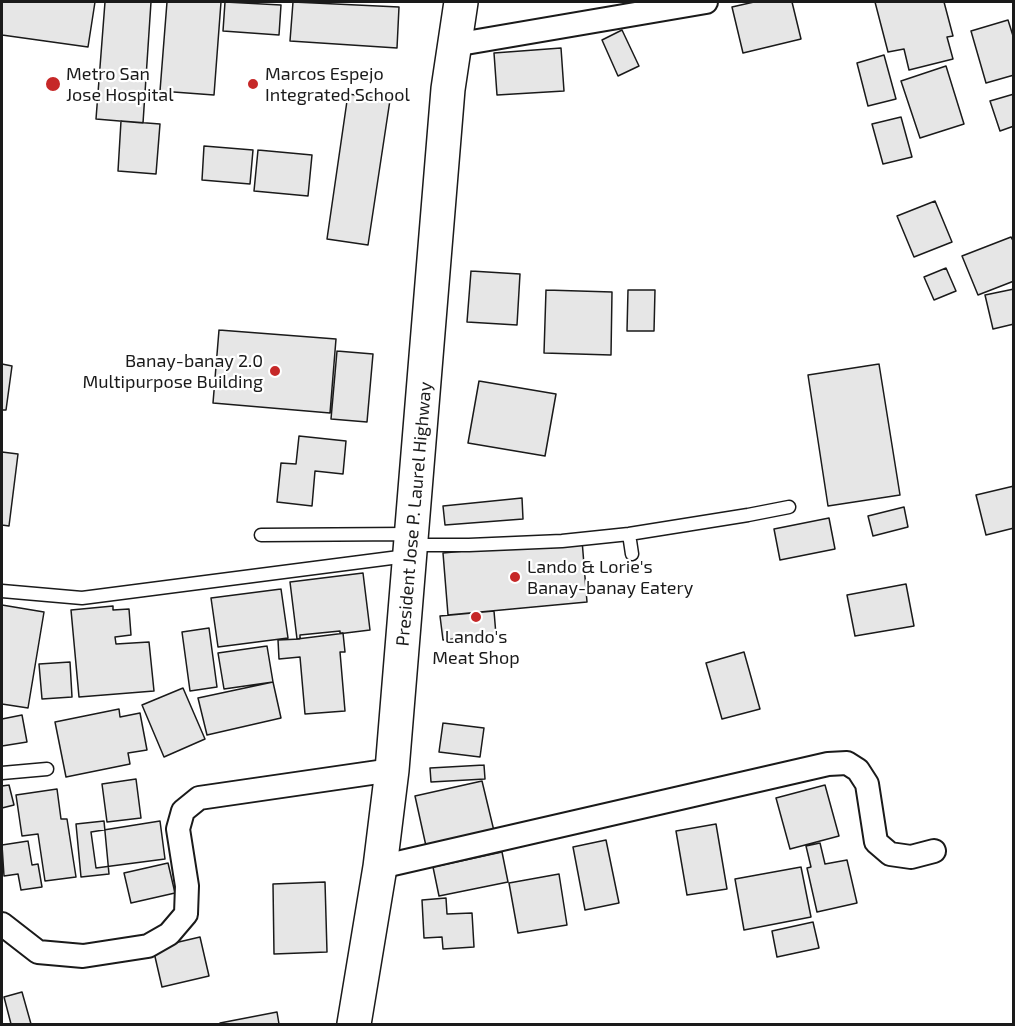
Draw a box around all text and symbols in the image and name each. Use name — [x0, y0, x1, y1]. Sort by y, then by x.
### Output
place label: Metro San Jose Hospital — [66, 63, 174, 106]
place label: Marcos Espejo Integrated School — [265, 63, 410, 106]
marker: Metro San Jose Hospital — [44, 75, 62, 93]
marker: Marcos Espejo Integrated School — [246, 77, 260, 91]
place label: Banay-banay 2.0 Multipurpose Building — [82, 350, 263, 392]
marker: Banay-banay 2.0 Multipurpose Building — [268, 364, 282, 378]
street label: President Jose P. Laurel Highway — [392, 381, 436, 647]
place label: Lando & Lorie's Banay-banay Eatery — [527, 556, 693, 598]
marker: Lando & Lorie's Banay-banay Eatery — [508, 570, 522, 584]
marker: Lando's Meat Shop — [469, 610, 483, 624]
place label: Lando's Meat Shop — [432, 626, 520, 668]

